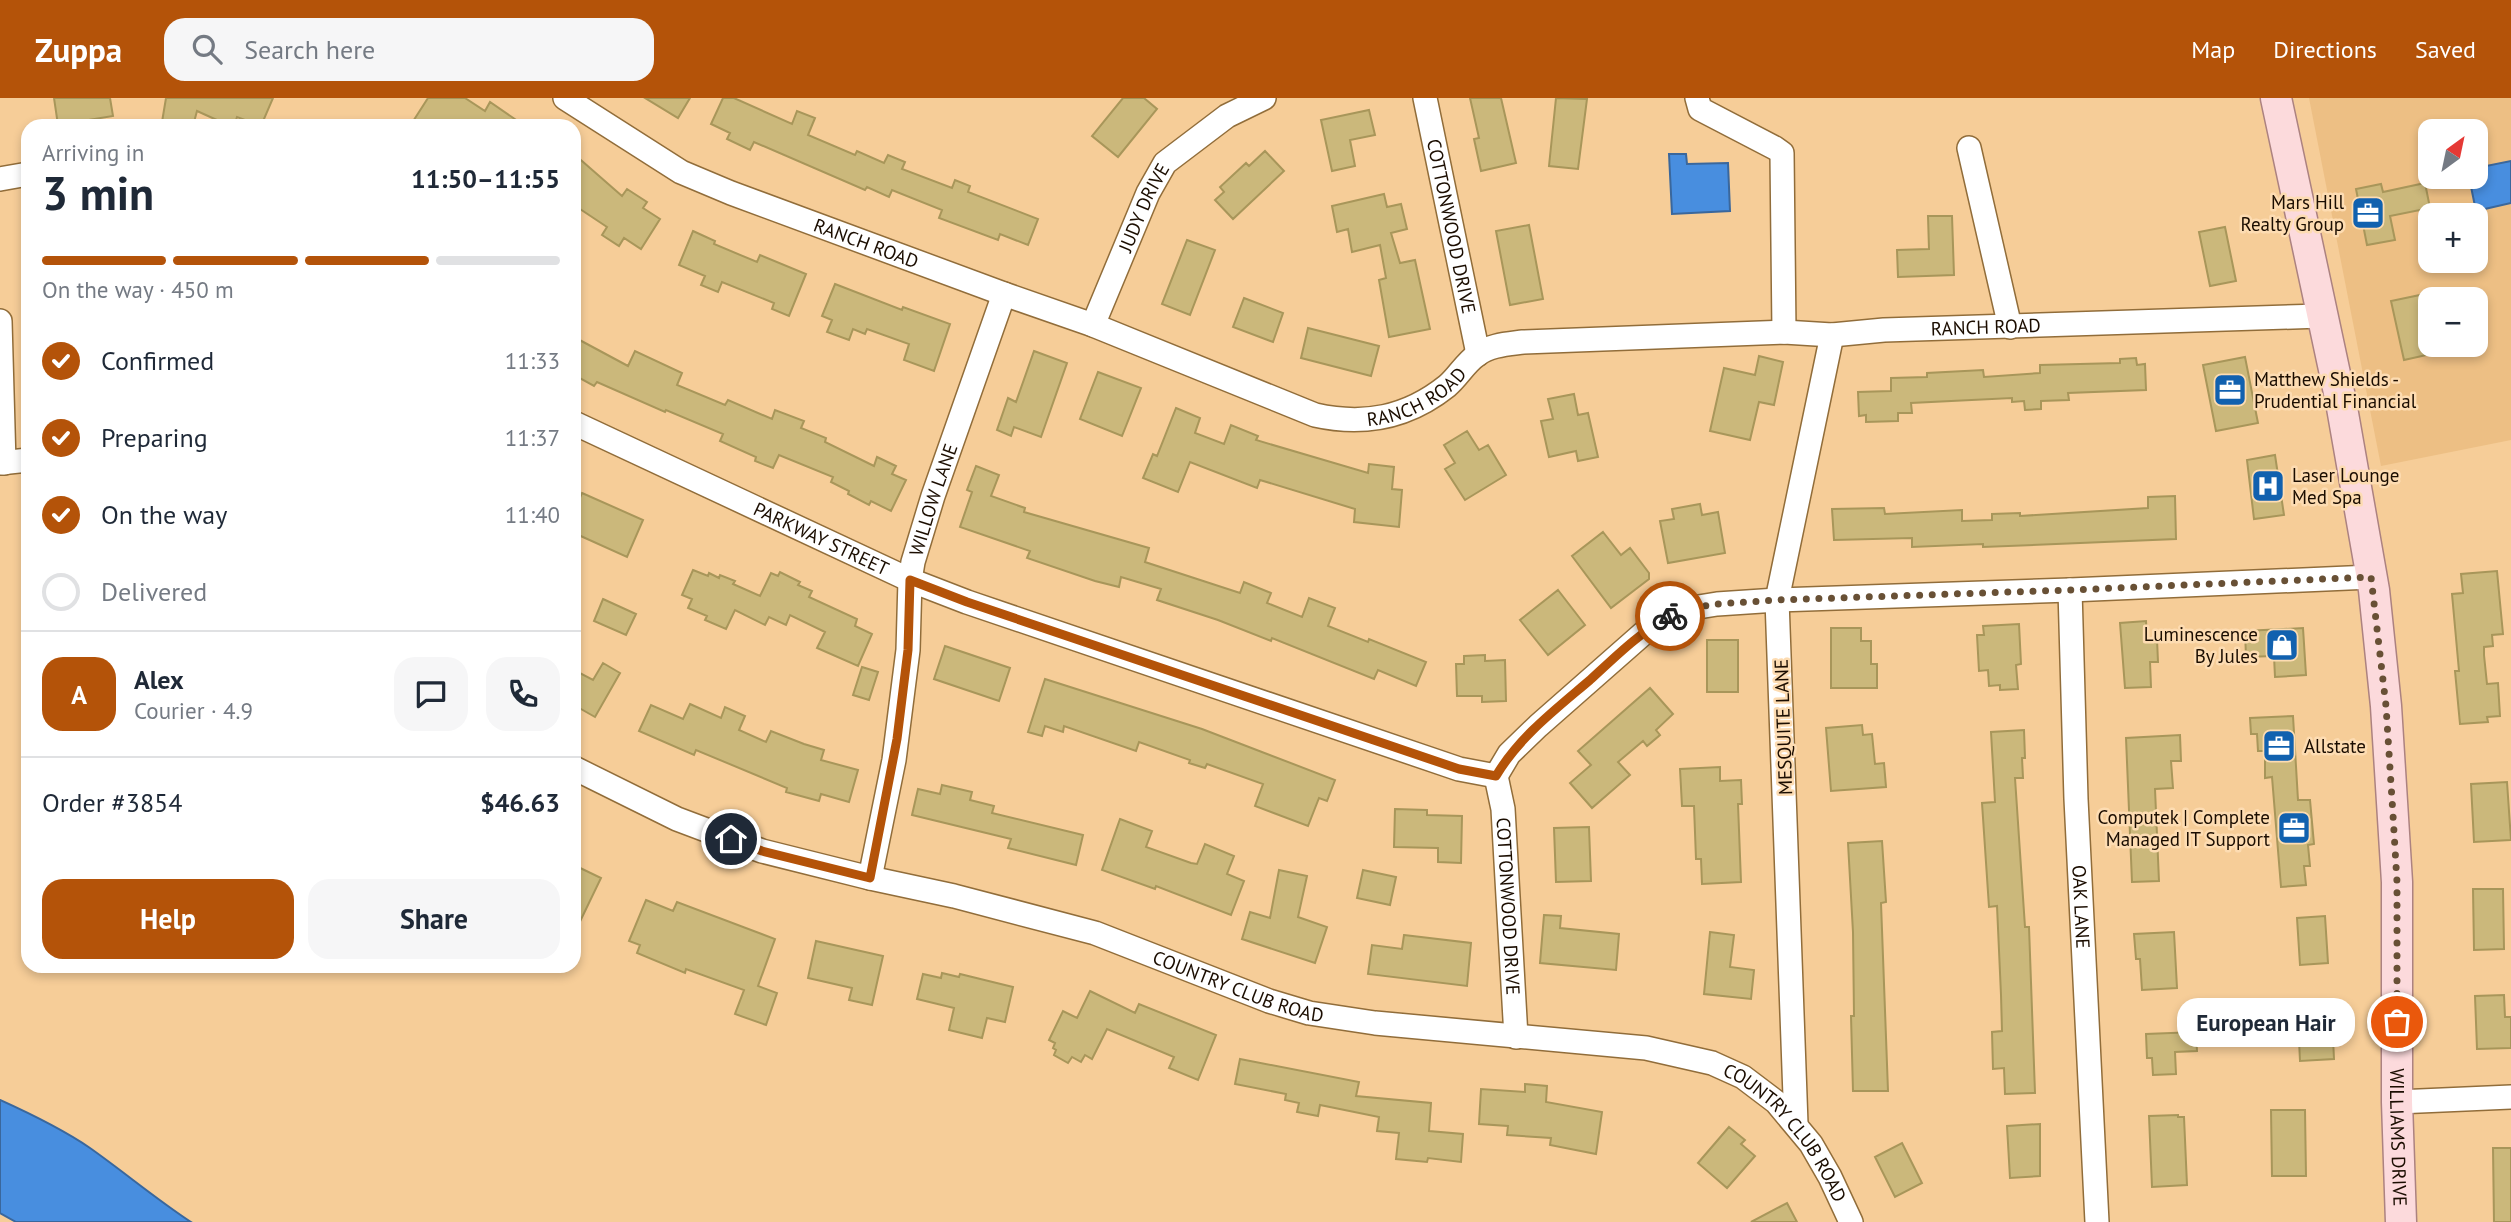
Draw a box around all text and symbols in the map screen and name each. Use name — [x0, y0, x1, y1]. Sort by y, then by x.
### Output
search box — [164, 18, 654, 81]
text: Zuppa — [35, 28, 122, 71]
icon: search — [188, 30, 226, 68]
text: Search here — [244, 33, 375, 66]
text: Map — [2191, 34, 2235, 65]
text: Directions — [2273, 34, 2377, 65]
text: Saved — [2415, 34, 2476, 65]
north arrow — [2418, 119, 2488, 189]
map controls — [2418, 119, 2488, 357]
street label: COTTONWOOD DRIVE — [1422, 137, 1481, 316]
text: Arriving in — [42, 138, 144, 167]
street label: JUDY DRIVE — [1112, 159, 1174, 256]
text: 11:50–11:55 — [411, 162, 560, 195]
text: 3 min — [42, 163, 154, 223]
place label: Mars Hill Realty Group — [2241, 190, 2344, 236]
office icon: Mars Hill Realty Group — [2349, 194, 2387, 232]
button: + — [2418, 203, 2488, 273]
street label: RANCH ROAD — [810, 213, 922, 273]
text: On the way · 450 m — [42, 275, 234, 304]
button: − — [2418, 287, 2488, 357]
street label: RANCH ROAD — [1930, 313, 2041, 340]
icon: check — [42, 342, 80, 380]
text: Confirmed — [101, 344, 214, 377]
text: 11:33 — [505, 346, 560, 375]
street label: RANCH ROAD — [1366, 362, 1471, 431]
place label: Matthew Shields - Prudential Financial — [2254, 367, 2417, 413]
office icon: Matthew Shields - Prudential Financial — [2211, 371, 2249, 409]
icon: check — [42, 419, 80, 457]
text: Preparing — [101, 421, 208, 454]
text: 11:37 — [505, 423, 560, 452]
street label: WILLOW LANE — [904, 440, 962, 559]
place label: Laser Lounge Med Spa — [2292, 463, 2399, 509]
hospital icon: Laser Lounge Med Spa — [2249, 467, 2287, 505]
icon: check — [42, 496, 80, 534]
street label: PARKWAY STREET — [750, 497, 893, 581]
text: On the way — [101, 498, 227, 531]
text: 11:40 — [505, 500, 560, 529]
text: Delivered — [101, 575, 207, 608]
courier — [1635, 581, 1705, 651]
icon: bike — [1651, 597, 1689, 635]
place label: Luminescence By Jules — [2144, 622, 2258, 668]
shop icon: Luminescence By Jules — [2263, 626, 2301, 664]
button: chat — [394, 657, 468, 731]
button: phone — [486, 657, 560, 731]
street label: MESQUITE LANE — [1769, 659, 1797, 795]
text: Alex — [134, 663, 184, 696]
text: A — [71, 678, 87, 711]
text: Courier · 4.9 — [134, 696, 253, 725]
office icon: Allstate — [2260, 727, 2298, 765]
place label: Allstate — [2304, 734, 2366, 758]
text: Order #3854 — [42, 786, 182, 819]
text: $46.63 — [480, 786, 560, 819]
place label: Computek | Complete Managed IT Support — [2097, 805, 2271, 851]
pin — [701, 809, 761, 869]
office icon: Computek | Complete Managed IT Support — [2275, 809, 2313, 847]
street label: COTTONWOOD DRIVE — [1491, 817, 1526, 996]
icon: home — [712, 820, 750, 858]
street label: OAK LANE — [2067, 864, 2095, 949]
button: Help — [42, 879, 294, 959]
button: Share — [308, 879, 560, 959]
street label: COUNTRY CLUB ROAD — [1149, 945, 1325, 1027]
pin — [2367, 992, 2427, 1052]
callout: European Hair — [2176, 998, 2355, 1046]
icon: bag — [2378, 1003, 2416, 1041]
text: European Hair — [2196, 1008, 2336, 1037]
street label: COUNTRY CLUB ROAD — [1720, 1058, 1852, 1206]
street label: WILLIAMS DRIVE — [2385, 1068, 2412, 1207]

